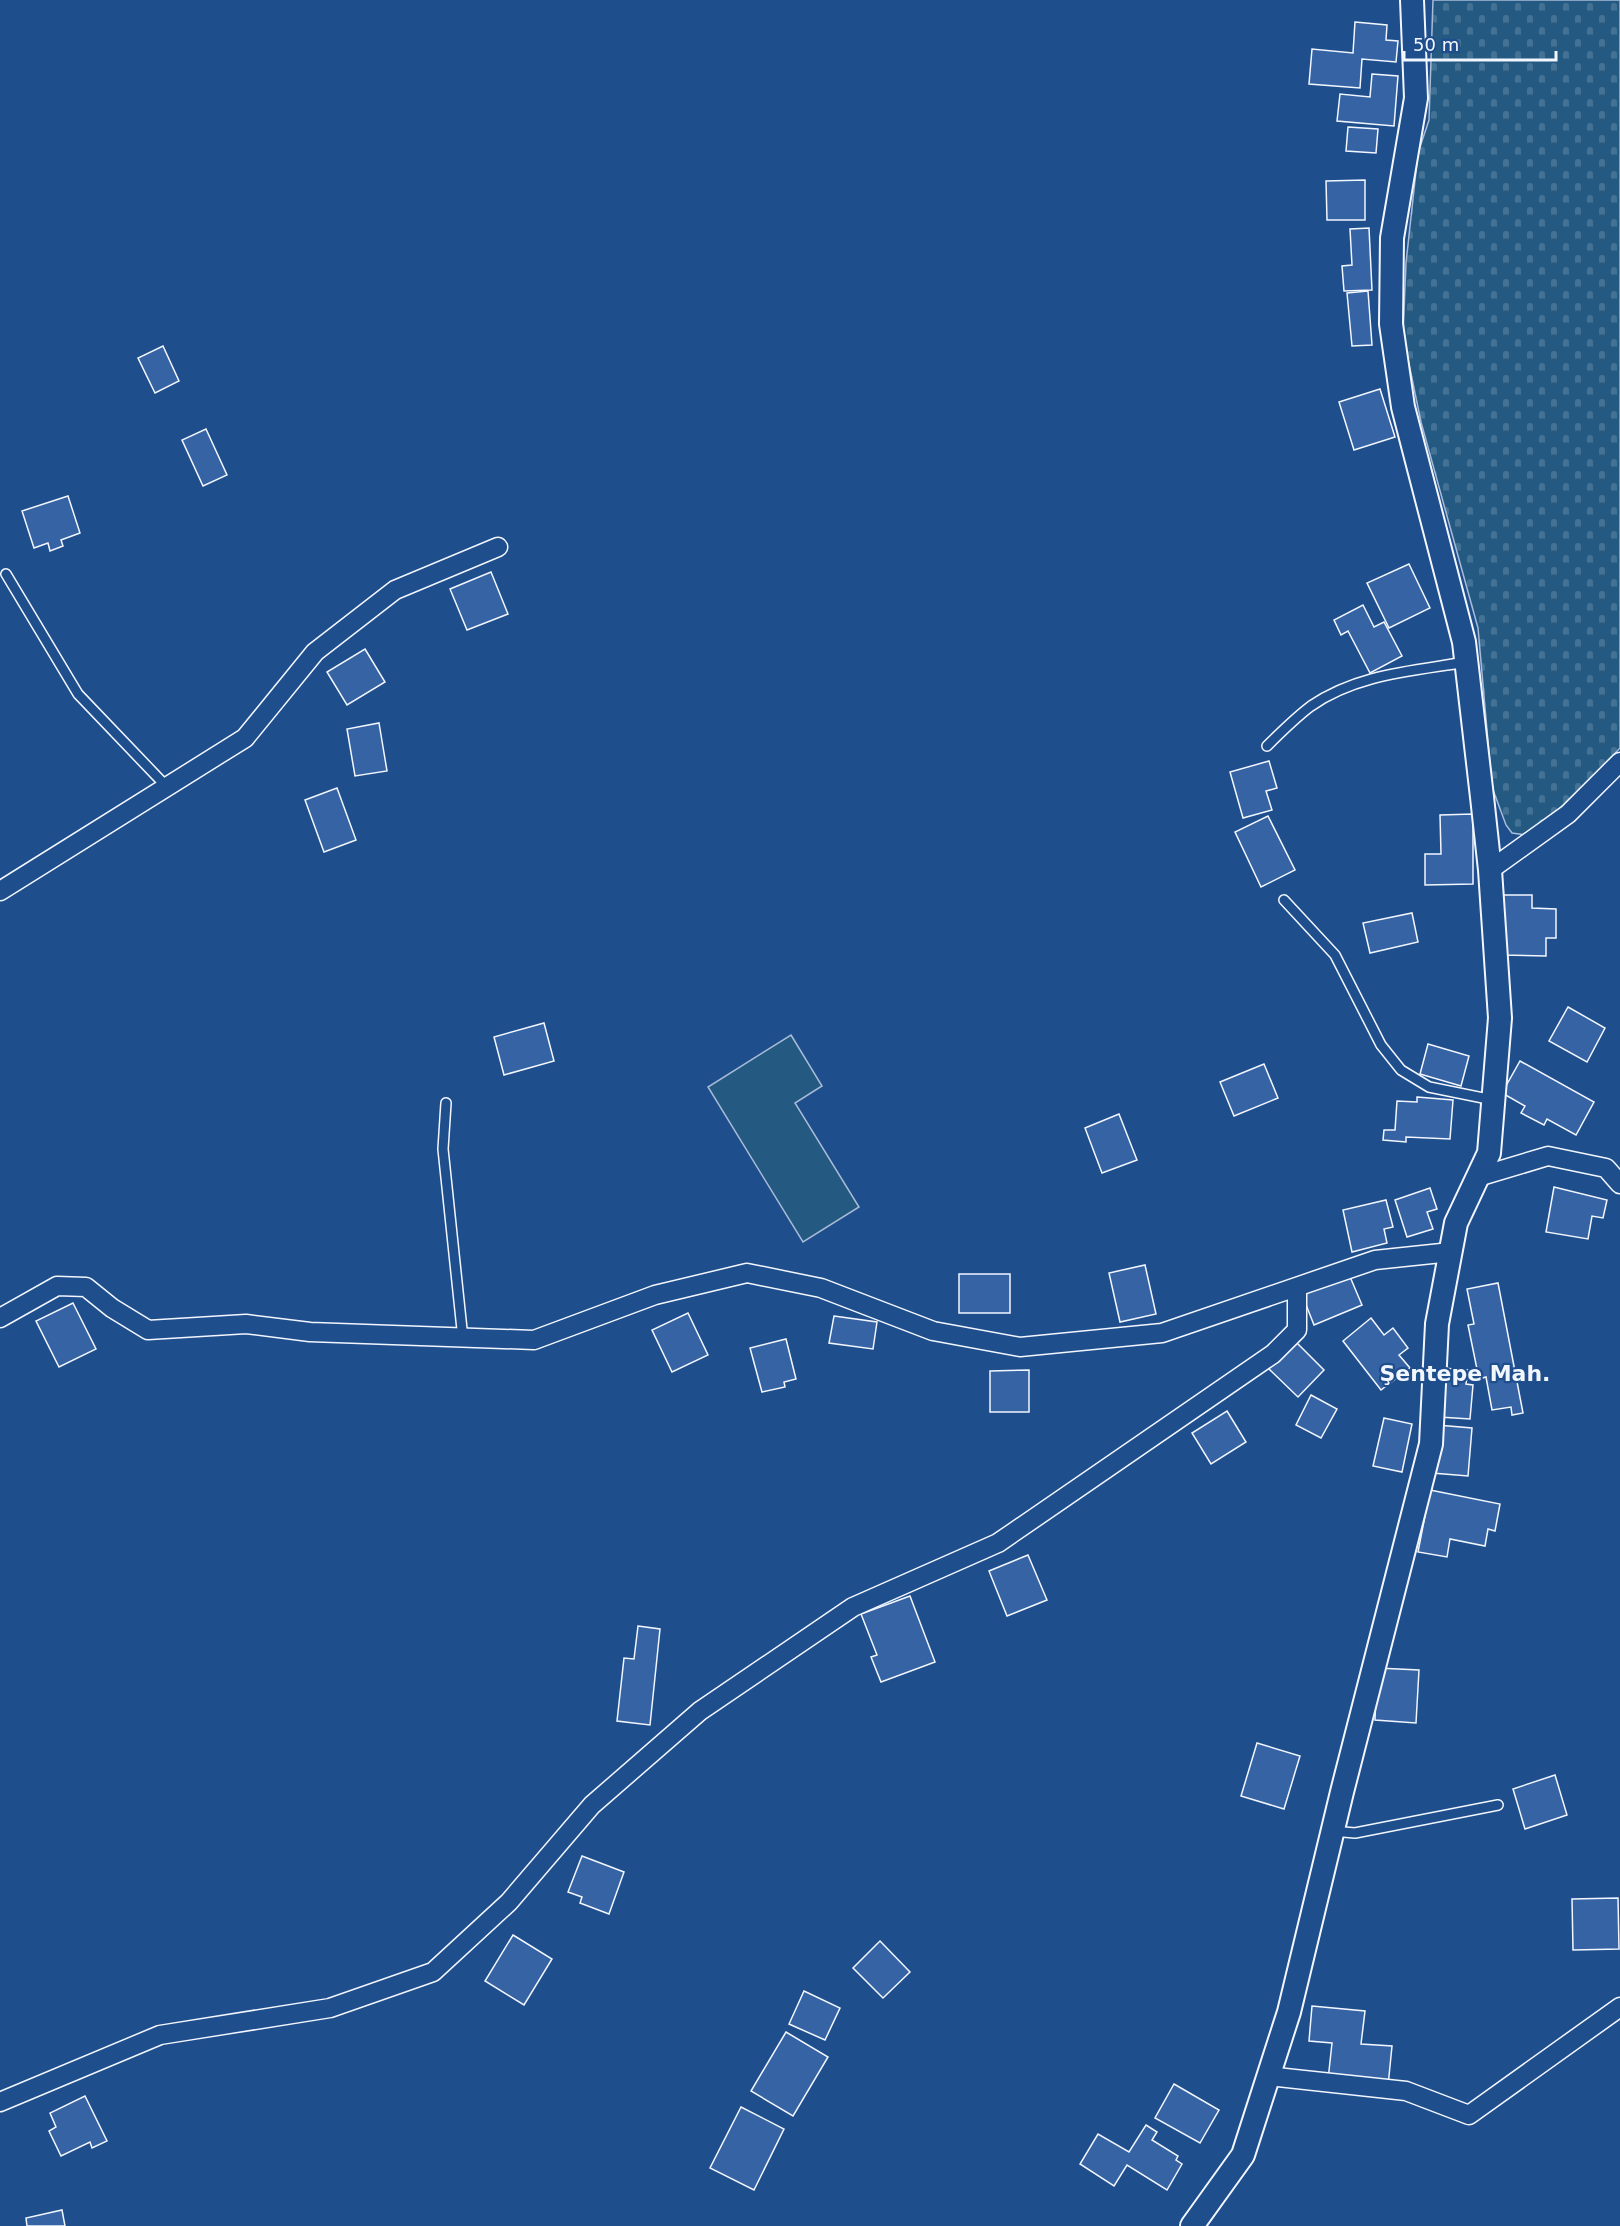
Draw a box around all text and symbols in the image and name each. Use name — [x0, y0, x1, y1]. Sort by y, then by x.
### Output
scale bar — [1404, 24, 1556, 62]
text: 50 m — [1413, 34, 1459, 55]
district label: Şentepe Mah. — [1380, 1361, 1550, 1386]

